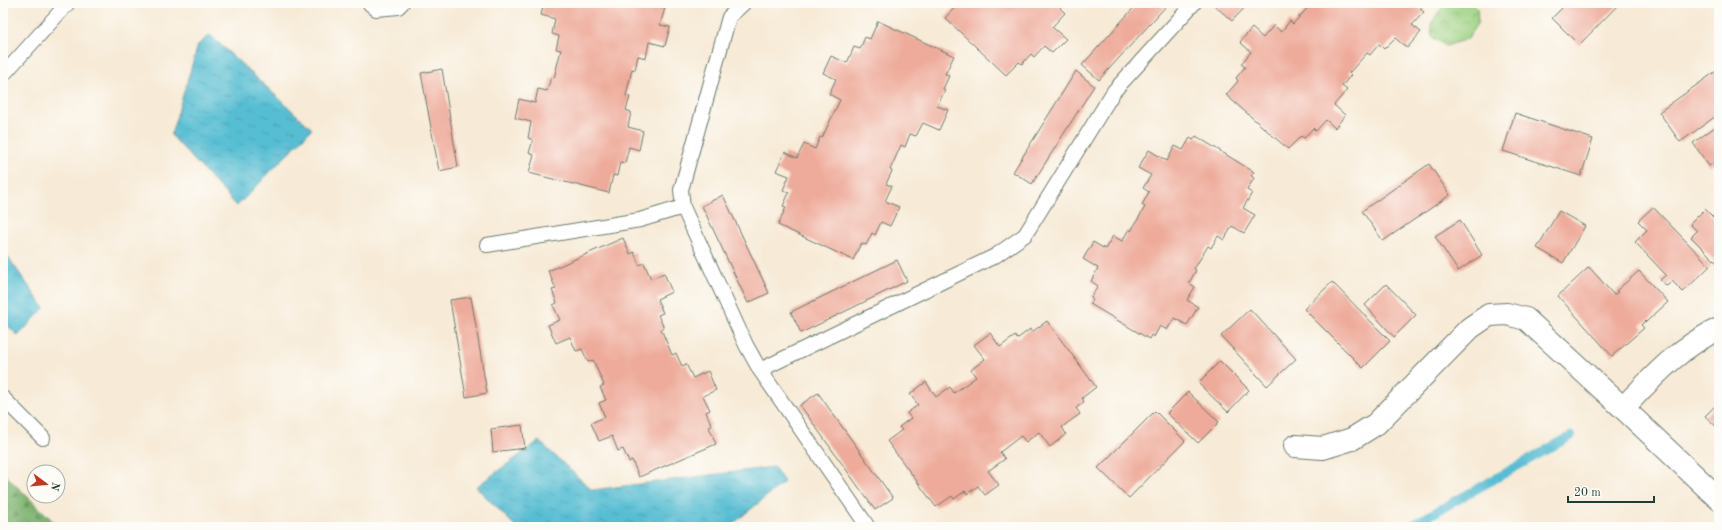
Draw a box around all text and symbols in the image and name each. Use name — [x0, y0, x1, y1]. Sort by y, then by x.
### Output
north arrow — [26, 464, 66, 504]
scale bar — [1568, 478, 1654, 504]
text: N — [48, 481, 61, 492]
text: 20 m — [1574, 487, 1601, 499]

